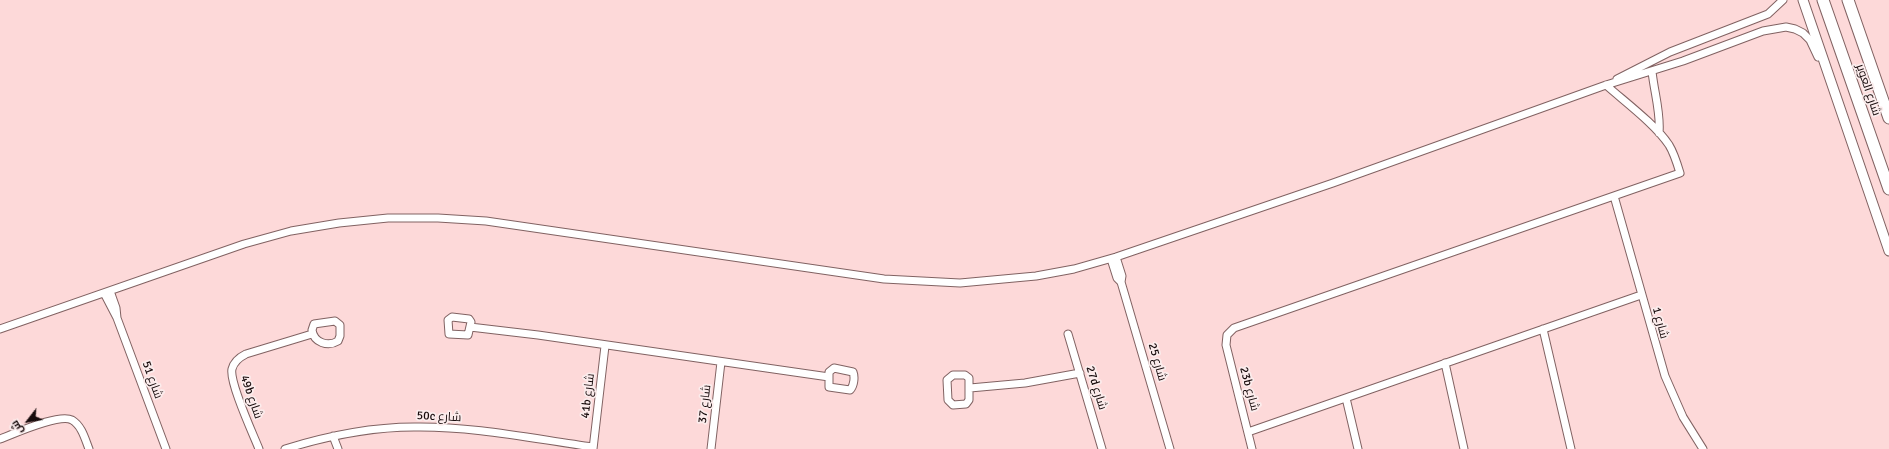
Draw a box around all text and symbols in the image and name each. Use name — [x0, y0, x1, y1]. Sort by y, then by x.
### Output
street label: شارع العوير — [1852, 62, 1884, 118]
street label: شارع 1 — [1649, 306, 1671, 340]
street label: شارع 25 — [1145, 341, 1169, 383]
street label: شارع 51 — [139, 359, 165, 401]
street label: 27d شارع — [1083, 364, 1109, 412]
street label: 23b شارع — [1236, 365, 1262, 413]
street label: 49b شارع — [237, 373, 265, 421]
street label: 41b شارع — [578, 373, 598, 419]
street label: شارع 37 — [695, 384, 715, 424]
north arrow — [8, 401, 48, 441]
street label: 50c شارع — [416, 409, 462, 425]
text: ش — [8, 418, 26, 437]

